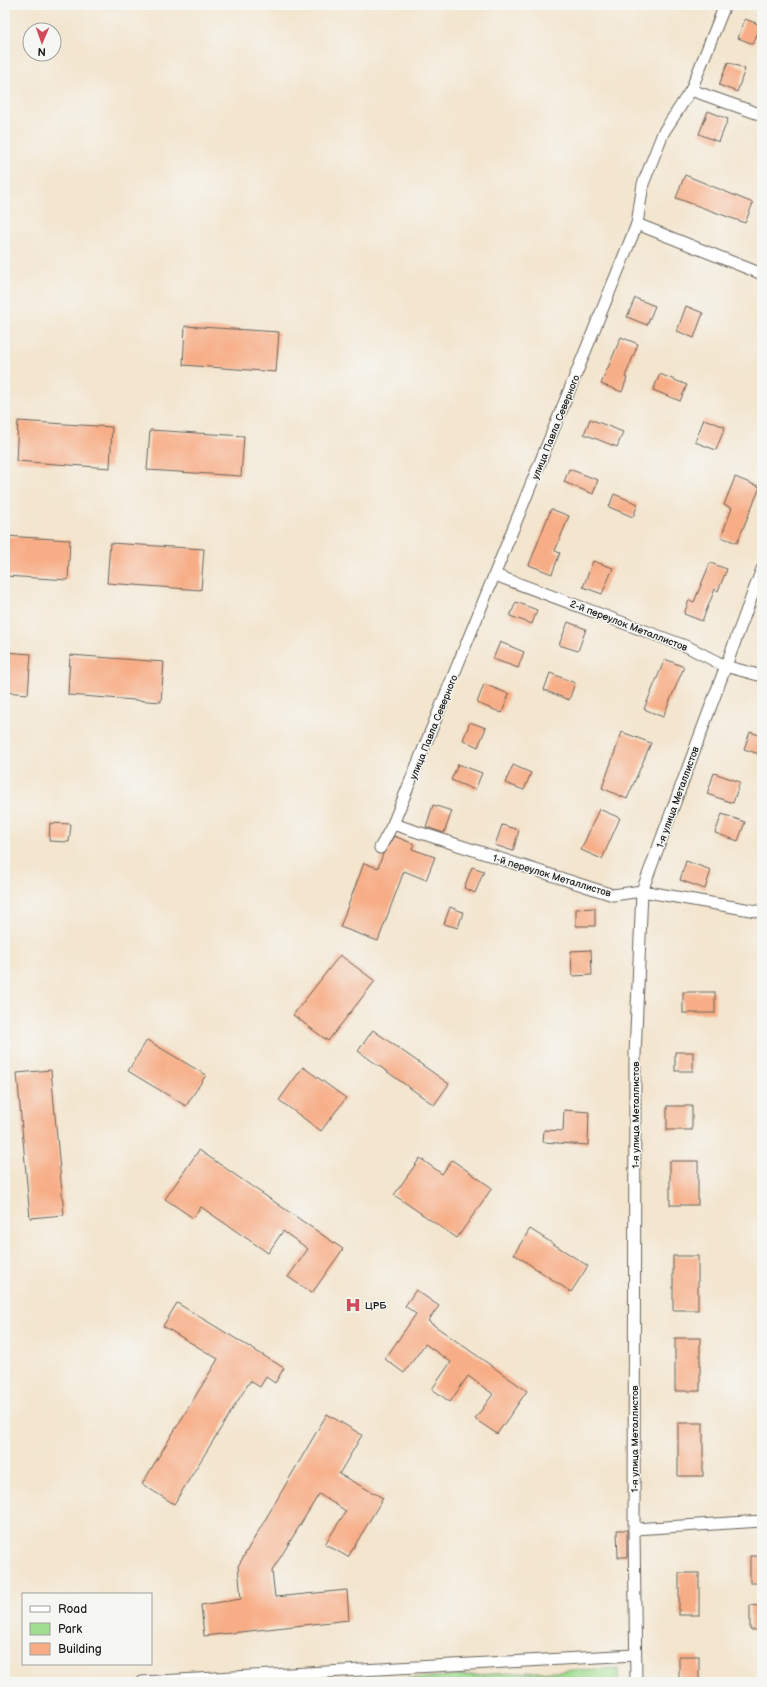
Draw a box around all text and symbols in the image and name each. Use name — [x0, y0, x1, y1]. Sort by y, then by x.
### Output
north arrow — [22, 22, 62, 62]
text: N — [37, 45, 46, 58]
street label: улица Павла Северного — [529, 373, 582, 481]
street label: 2-й переулок Металлистов — [568, 598, 690, 654]
street label: улица Павла Северного — [407, 673, 460, 781]
street label: 1-я улица Металлистов — [654, 744, 702, 850]
street label: 1-й переулок Металлистов — [491, 852, 613, 900]
street label: 1-я улица Металлистов — [630, 1061, 642, 1169]
hospital icon: ЦРБ — [344, 1296, 362, 1314]
place label: ЦРБ — [365, 1300, 387, 1312]
street label: 1-я улица Металлистов — [629, 1385, 641, 1493]
legend — [22, 1593, 152, 1665]
text: Road — [58, 1602, 87, 1617]
text: Park — [58, 1622, 82, 1637]
text: Building — [58, 1642, 102, 1657]

